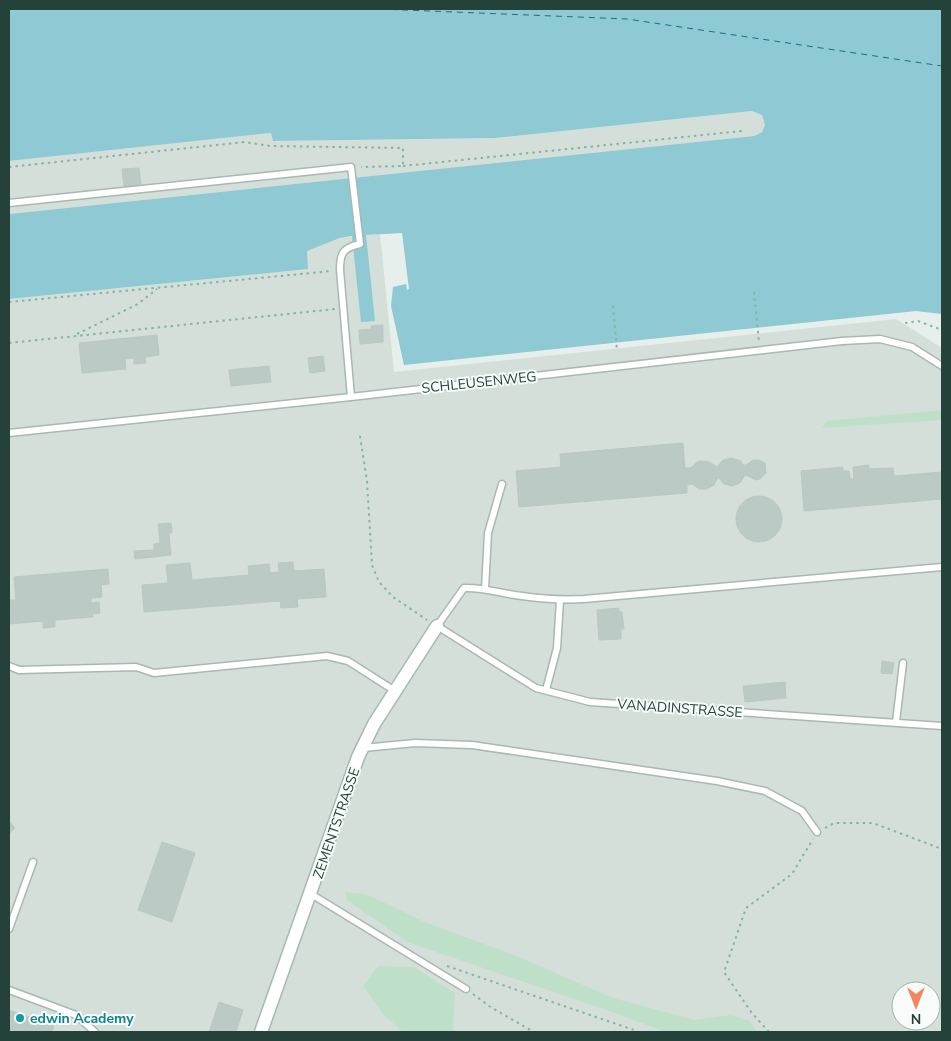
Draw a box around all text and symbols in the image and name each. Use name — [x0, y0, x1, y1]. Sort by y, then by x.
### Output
street label: SCHLEUSENWEG — [421, 367, 537, 398]
street label: VANADINSTRASSE — [616, 695, 743, 722]
street label: ZEMENTSTRASSE — [309, 765, 364, 881]
north arrow — [891, 981, 941, 1031]
place label: edwin Academy — [30, 1009, 134, 1028]
text: N — [911, 1009, 921, 1028]
marker: edwin Academy — [14, 1012, 26, 1024]

